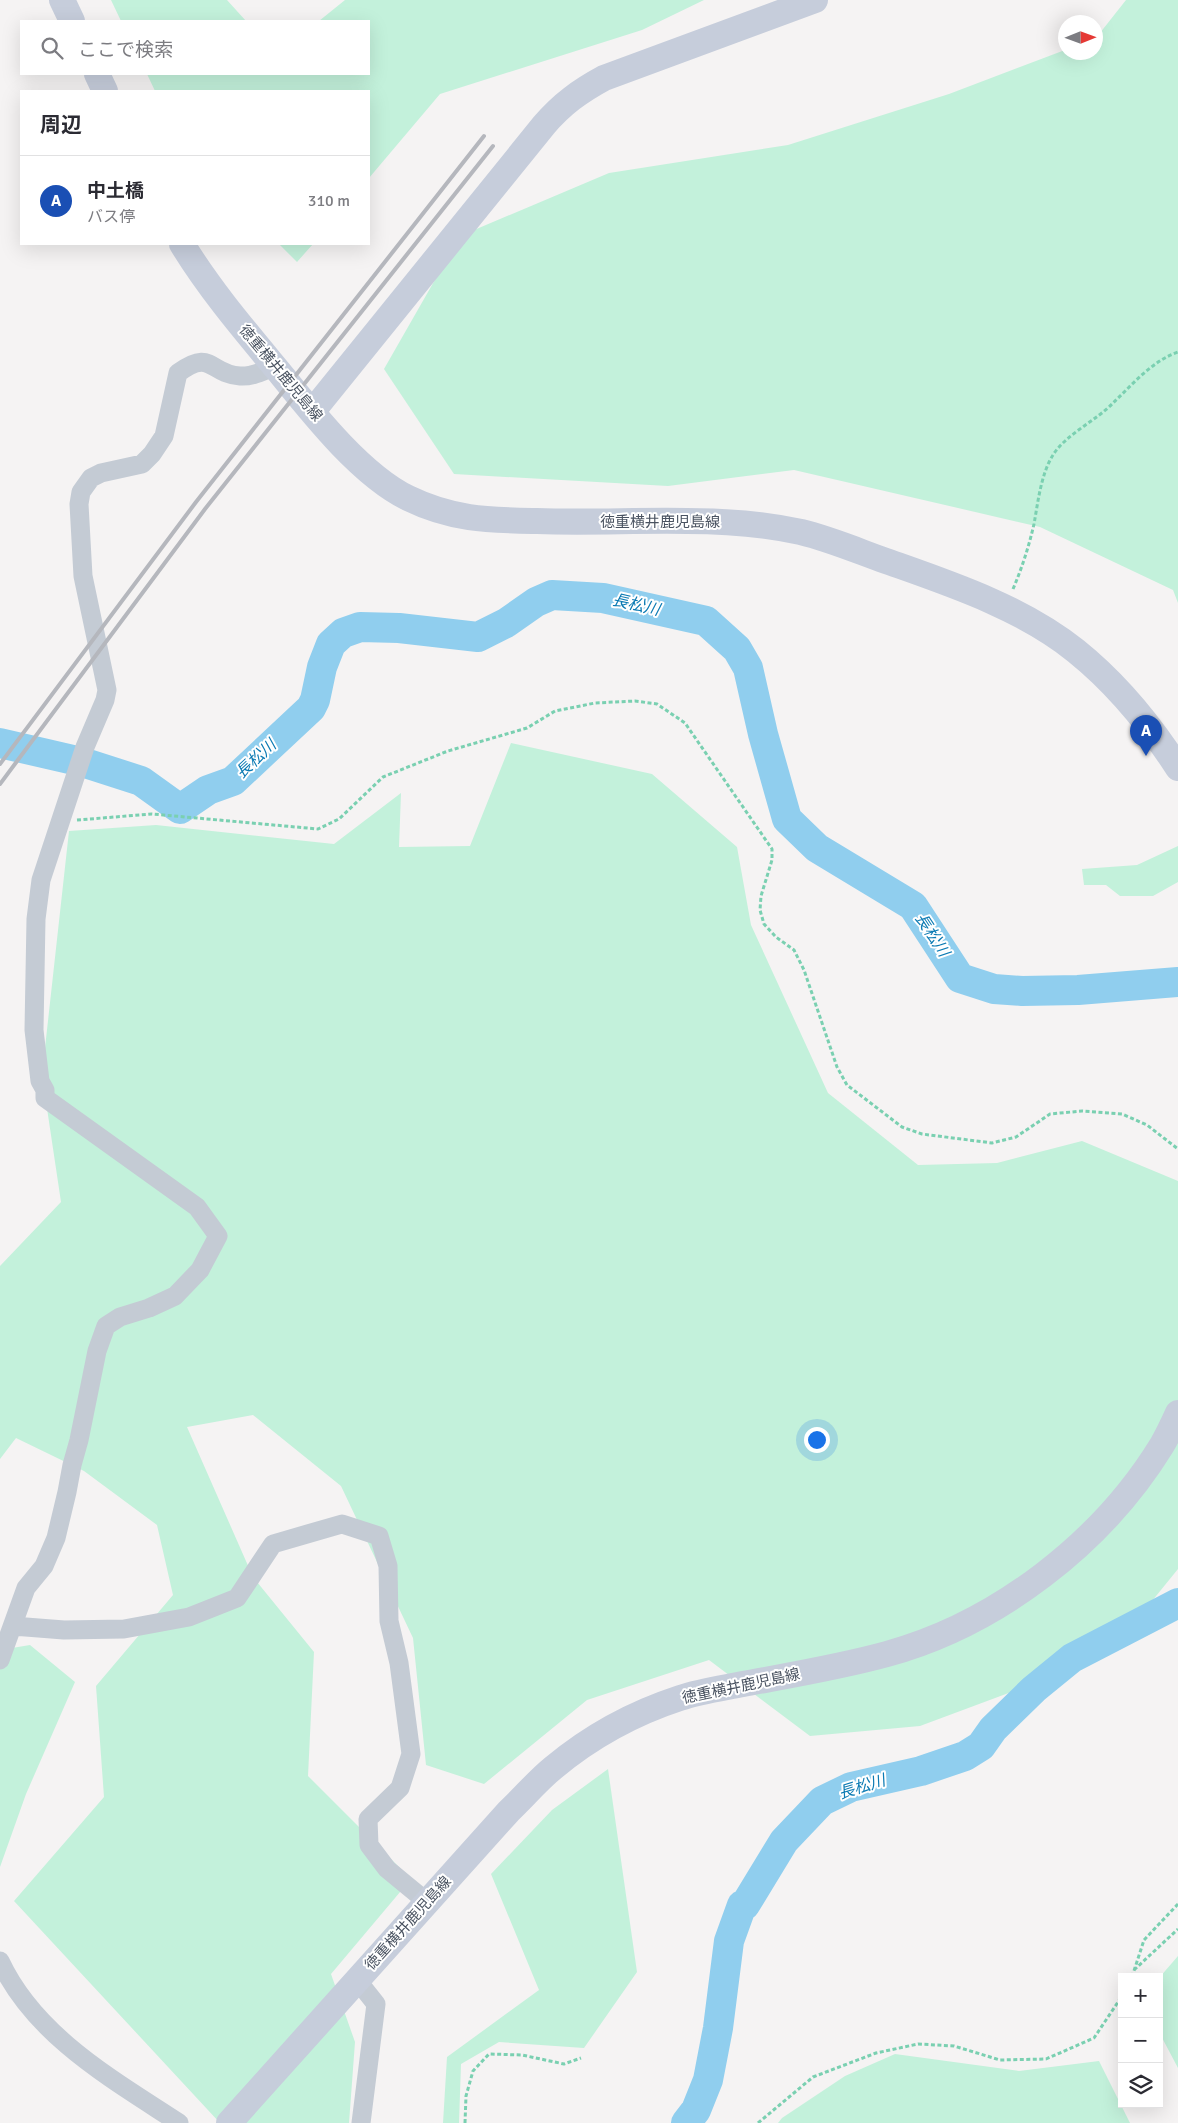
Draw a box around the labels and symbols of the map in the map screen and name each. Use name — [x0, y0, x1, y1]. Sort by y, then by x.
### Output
north arrow — [1058, 15, 1103, 60]
street label: 徳重横井鹿児島線 — [236, 321, 326, 425]
street label: 徳重横井鹿児島線 — [600, 513, 720, 531]
water label: 長松川 — [610, 590, 664, 621]
pin: A — [1130, 715, 1162, 756]
water label: 長松川 — [232, 734, 282, 783]
water label: 長松川 — [911, 909, 955, 962]
your location — [804, 1427, 830, 1453]
street label: 徳重横井鹿児島線 — [680, 1665, 802, 1707]
water label: 長松川 — [836, 1770, 890, 1804]
street label: 徳重横井鹿児島線 — [361, 1872, 455, 1974]

